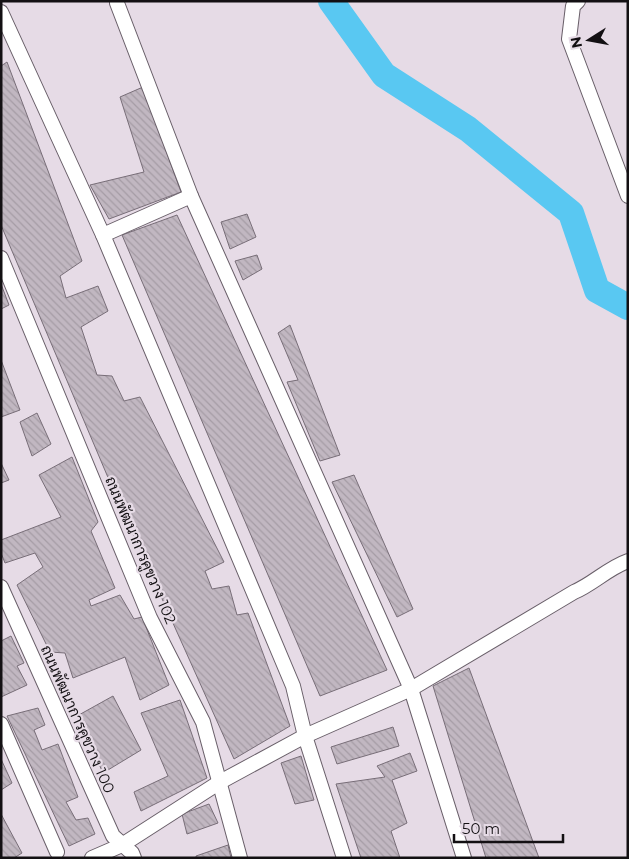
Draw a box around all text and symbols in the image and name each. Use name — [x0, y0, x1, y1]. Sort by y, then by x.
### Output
north arrow — [564, 15, 614, 65]
text: N — [566, 35, 586, 50]
street label: ถนนพัฒนาการคูขวาง 102 — [100, 473, 181, 627]
street label: ถนนพัฒนาการคูขวาง 100 — [36, 642, 119, 796]
scale bar — [454, 812, 563, 844]
text: 50 m — [462, 819, 500, 838]

